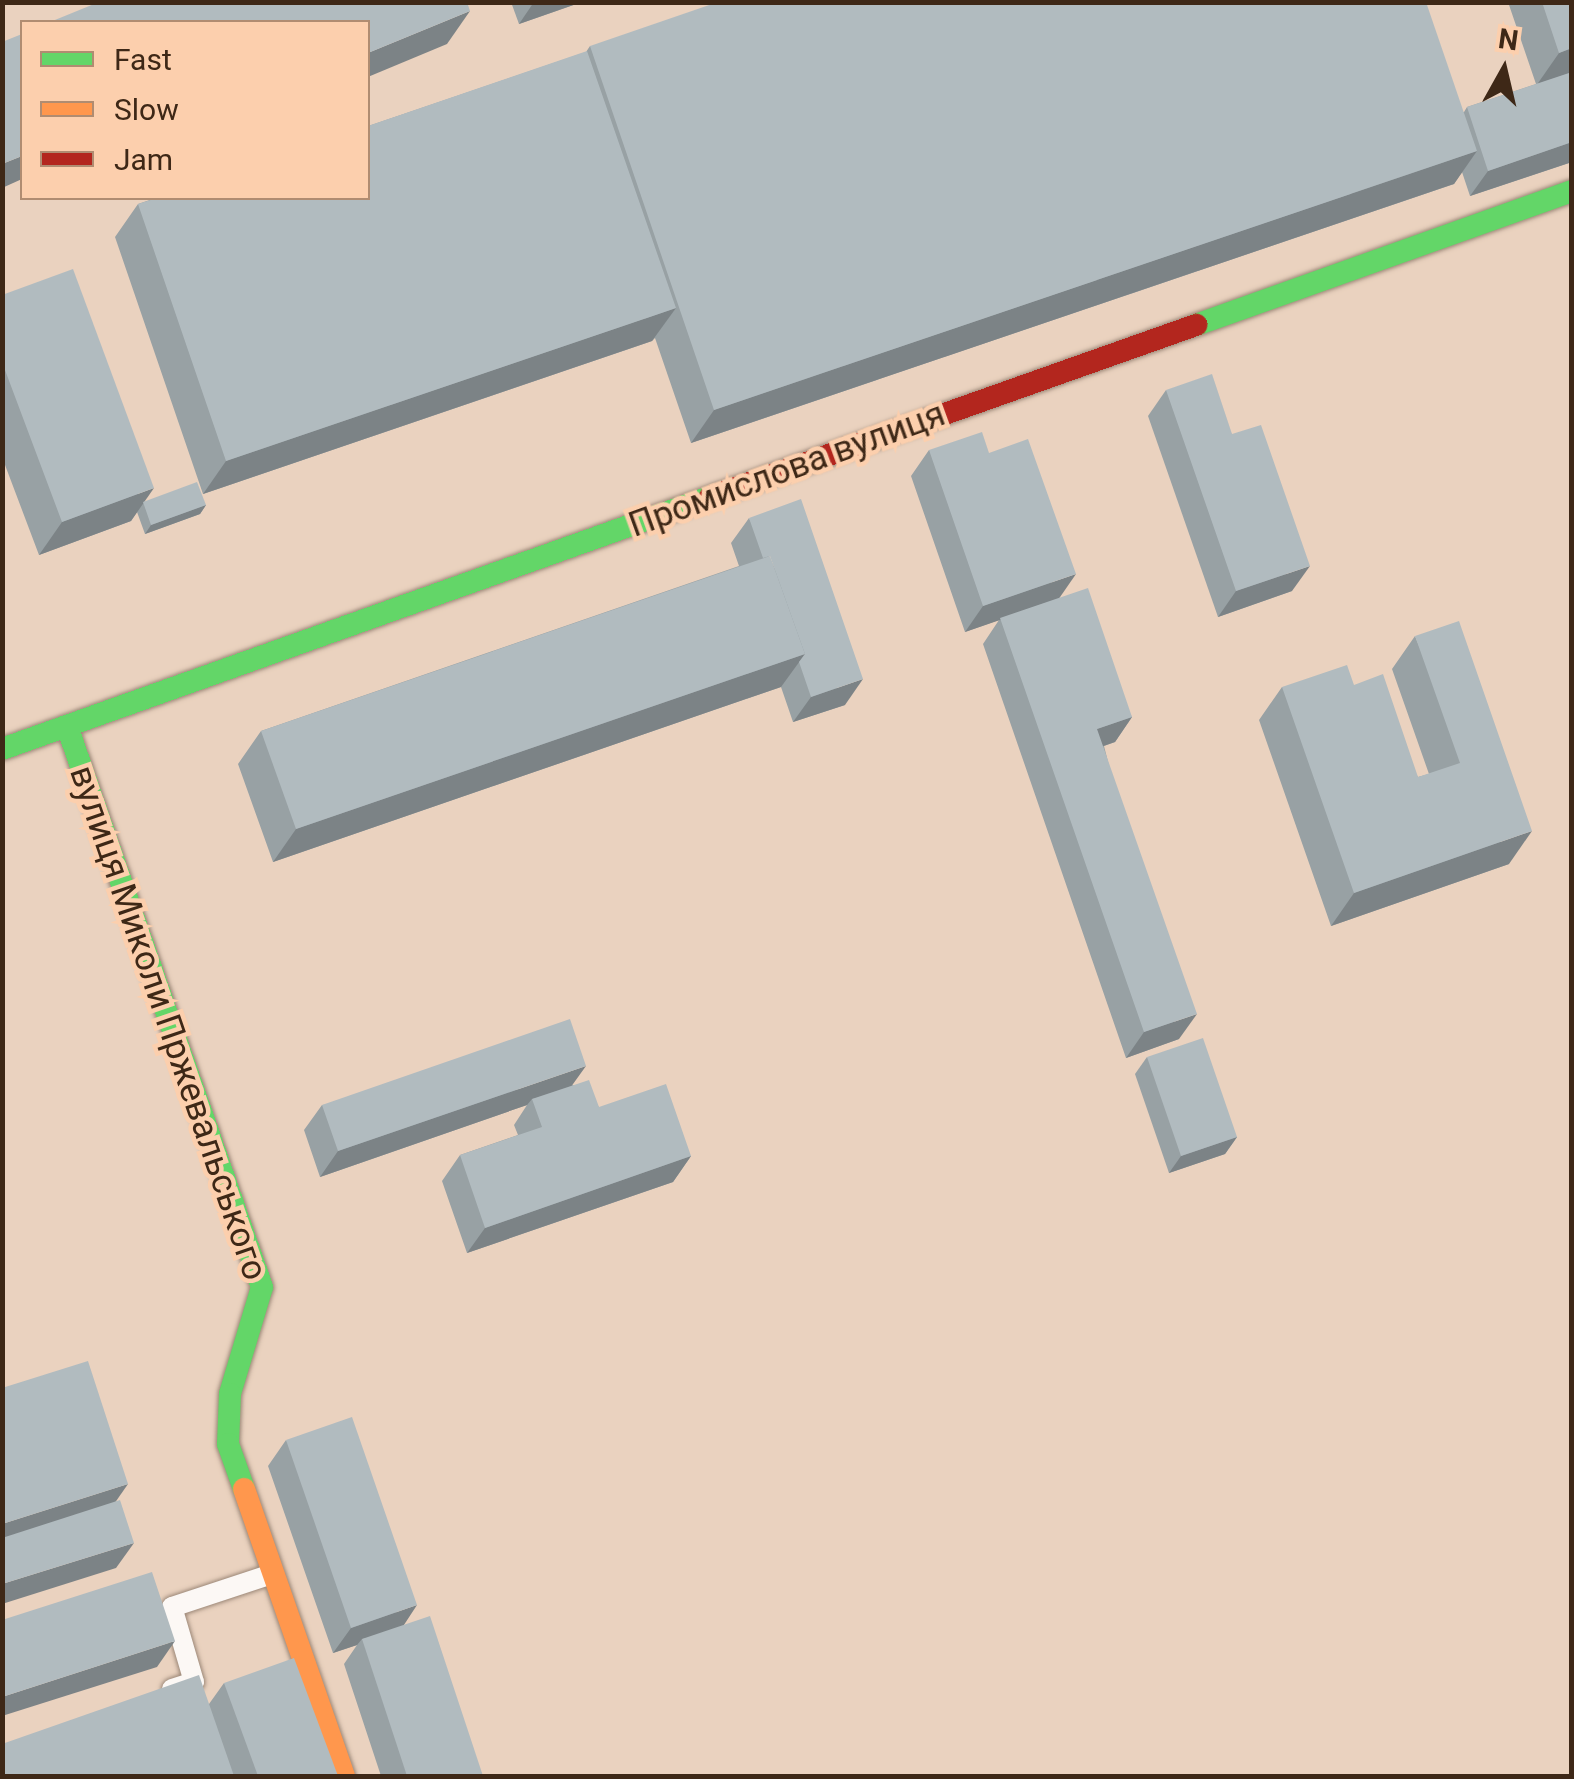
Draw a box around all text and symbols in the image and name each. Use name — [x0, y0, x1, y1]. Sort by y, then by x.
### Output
legend — [20, 20, 370, 200]
north arrow — [1454, 20, 1554, 120]
text: N — [1496, 22, 1520, 58]
text: Fast — [114, 42, 172, 77]
text: Slow — [114, 92, 179, 127]
text: Jam — [114, 142, 173, 177]
street label: Промислова вулиця — [623, 393, 951, 547]
street label: вулиця Миколи Пржевальського — [60, 760, 276, 1286]

